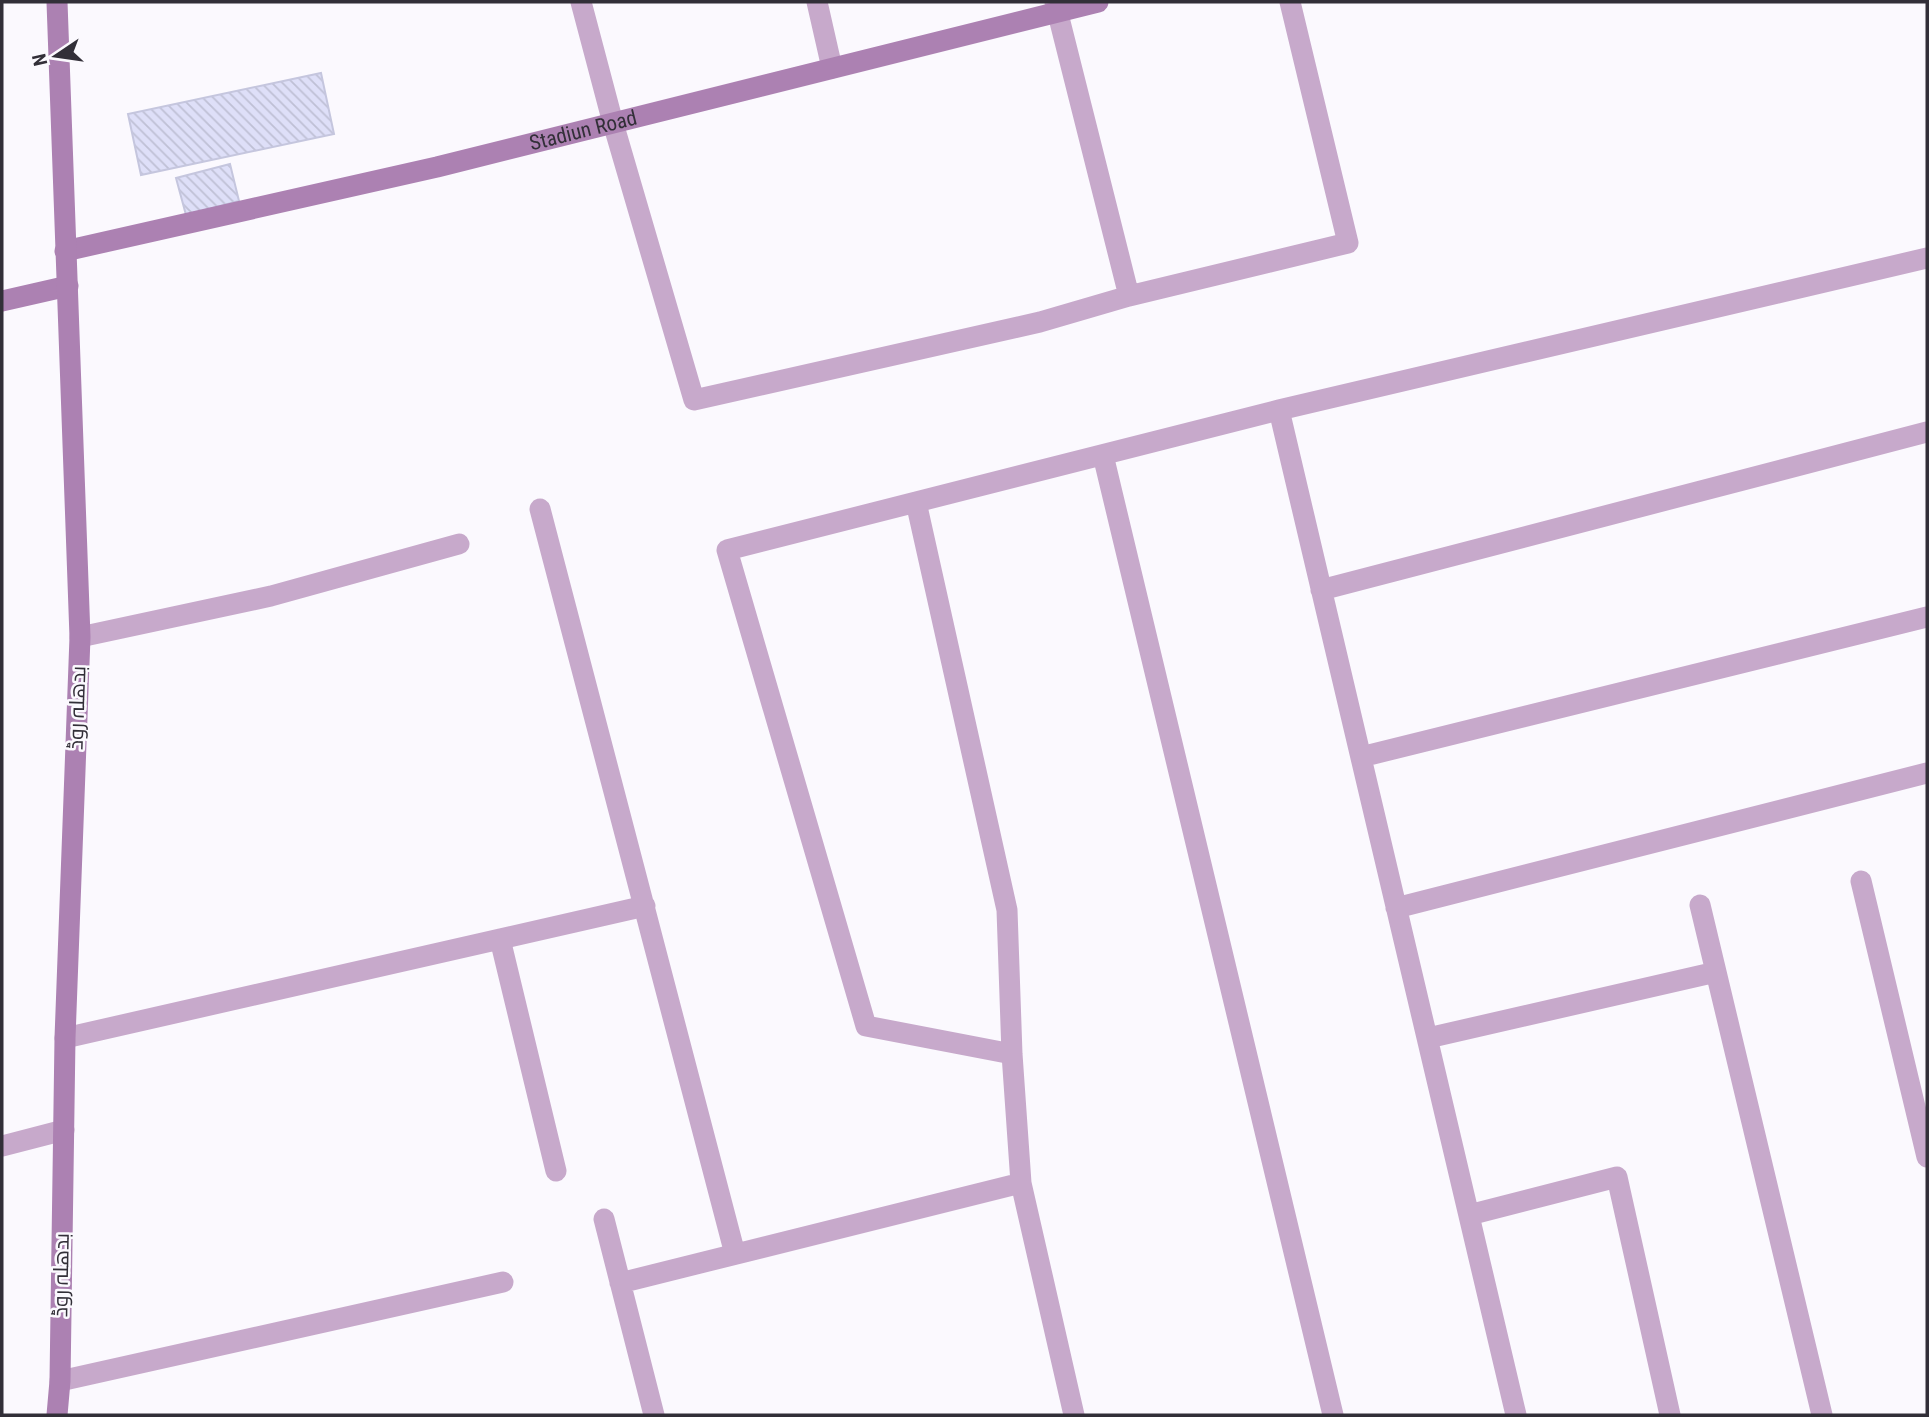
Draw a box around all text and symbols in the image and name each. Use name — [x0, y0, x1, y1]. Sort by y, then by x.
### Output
north arrow — [21, 21, 91, 91]
text: N — [27, 51, 52, 68]
street label: Stadiun Road — [527, 106, 639, 155]
street label: بدھلہ روڈ — [64, 666, 90, 750]
street label: بدھلہ روڈ — [48, 1233, 74, 1317]

